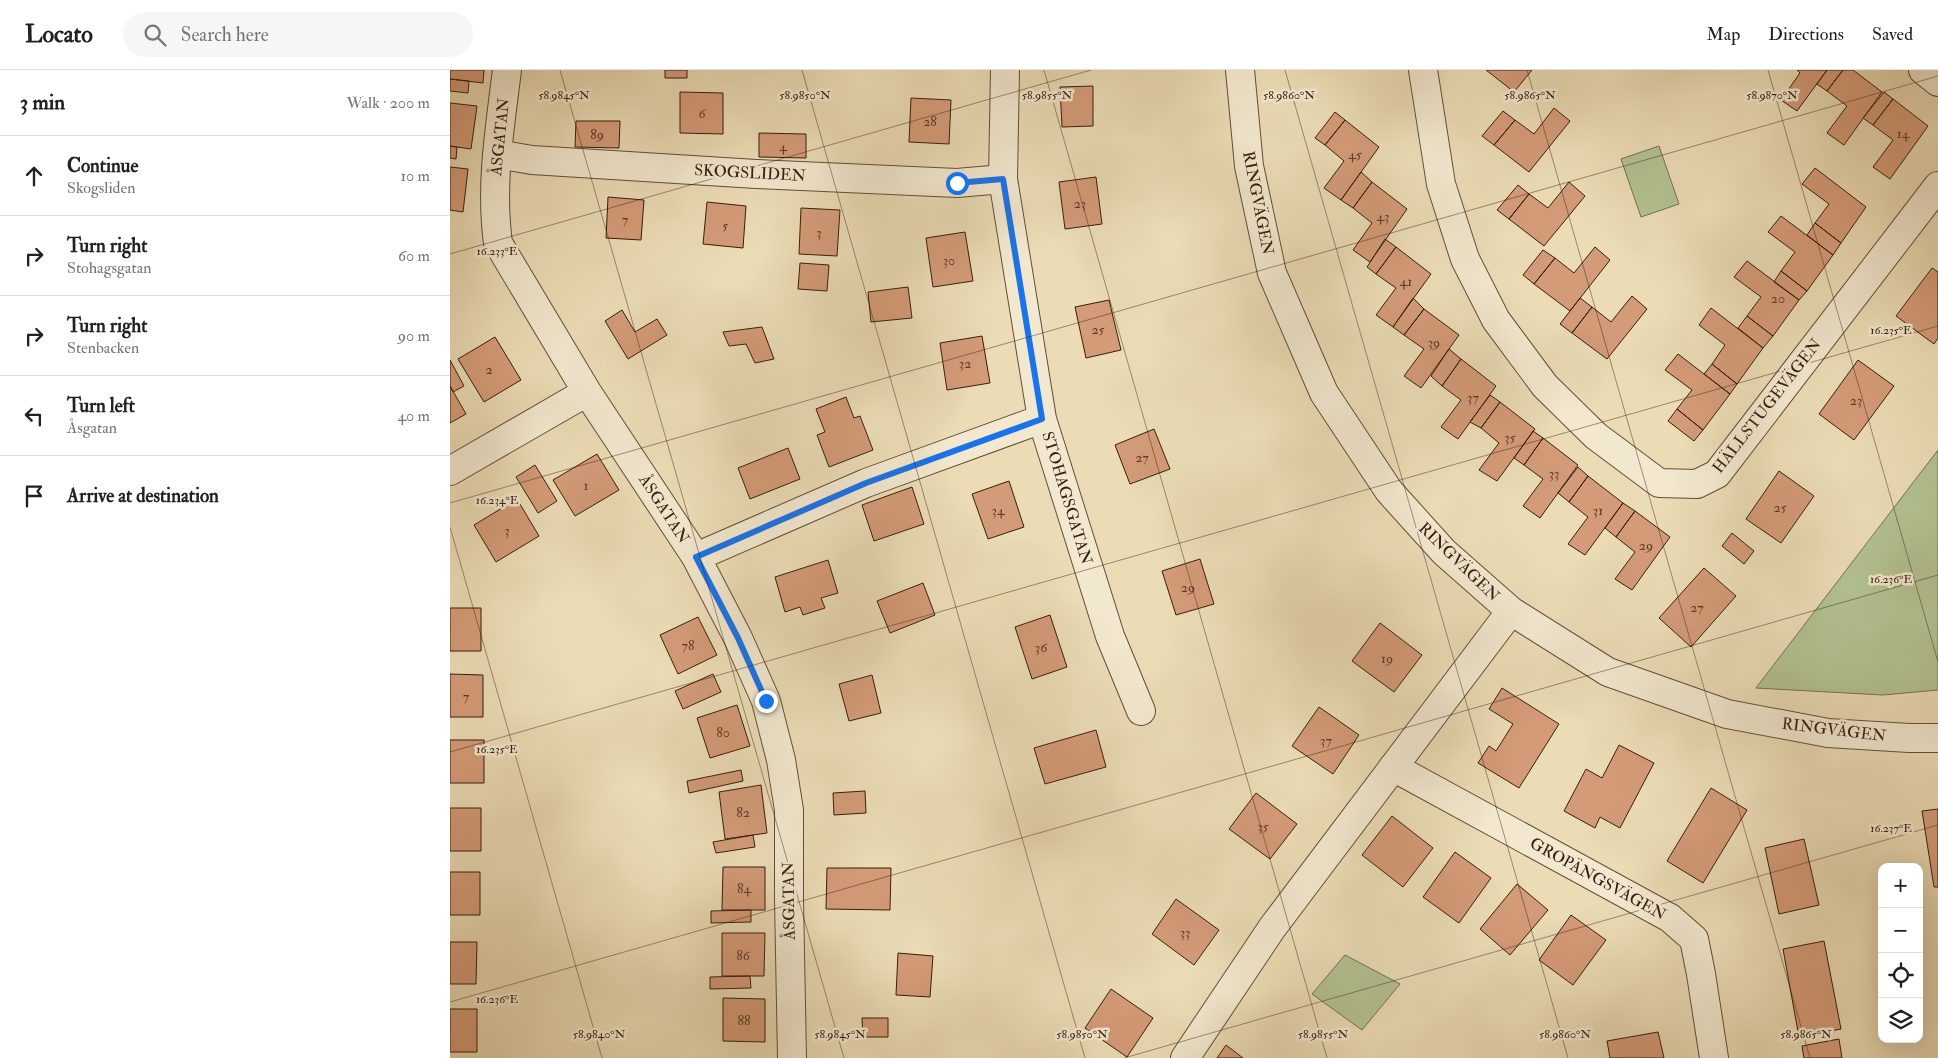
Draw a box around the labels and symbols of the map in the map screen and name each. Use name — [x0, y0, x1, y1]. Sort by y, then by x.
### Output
text: 58.9845°N — [538, 88, 590, 103]
text: 58.9850°N — [779, 88, 831, 103]
text: 58.9855°N — [1022, 88, 1073, 103]
text: 58.9860°N — [1263, 88, 1315, 103]
text: 58.9865°N — [1504, 88, 1556, 103]
text: 58.9870°N — [1746, 88, 1798, 103]
street label: ÅSGATAN — [486, 96, 514, 178]
house number: 6 — [698, 105, 706, 122]
house number: 28 — [923, 113, 937, 130]
house number: 14 — [1897, 125, 1911, 142]
house number: 89 — [590, 126, 604, 143]
house number: 4 — [779, 138, 788, 155]
house number: 45 — [1348, 146, 1363, 163]
street label: RINGVÄGEN — [1238, 149, 1278, 257]
street label: SKOGSLIDEN — [694, 160, 807, 186]
route start — [946, 172, 969, 195]
house number: 23 — [1074, 195, 1086, 212]
house number: 43 — [1377, 208, 1389, 225]
house number: 7 — [622, 211, 629, 228]
house number: 5 — [722, 217, 729, 234]
house number: 3 — [816, 224, 822, 241]
text: 16.233°E — [477, 244, 518, 259]
house number: 30 — [943, 252, 955, 269]
house number: 41 — [1400, 273, 1412, 290]
house number: 20 — [1771, 290, 1785, 307]
house number: 25 — [1091, 321, 1105, 338]
text: 16.235°E — [1870, 323, 1912, 338]
house number: 39 — [1428, 334, 1440, 351]
street label: HÄLLSTUGEVÄGEN — [1708, 334, 1826, 477]
house number: 32 — [959, 355, 971, 372]
house number: 2 — [485, 361, 493, 378]
house number: 37 — [1467, 389, 1479, 406]
house number: 23 — [1850, 392, 1862, 409]
street label: STOHAGSGATAN — [1037, 429, 1097, 568]
house number: 35 — [1504, 429, 1517, 446]
house number: 27 — [1135, 449, 1149, 466]
house number: 33 — [1549, 465, 1559, 482]
street label: ÅSGATAN — [634, 470, 694, 548]
house number: 1 — [584, 477, 589, 494]
text: 16.234°E — [476, 493, 519, 508]
house number: 25 — [1773, 499, 1787, 516]
house number: 34 — [992, 502, 1006, 519]
house number: 31 — [1593, 502, 1603, 519]
street label: RINGVÄGEN — [1414, 518, 1504, 606]
house number: 3 — [504, 522, 510, 539]
house number: 29 — [1639, 537, 1653, 554]
text: 16.236°E — [1870, 572, 1912, 587]
house number: 29 — [1181, 579, 1195, 596]
house number: 27 — [1690, 599, 1704, 616]
house number: 78 — [682, 637, 695, 654]
house number: 36 — [1035, 639, 1048, 656]
house number: 19 — [1381, 650, 1393, 667]
house number: 7 — [463, 688, 470, 705]
route end — [755, 690, 778, 713]
street label: RINGVÄGEN — [1781, 714, 1888, 746]
house number: 80 — [716, 724, 730, 741]
house number: 37 — [1320, 732, 1332, 749]
text: 16.235°E — [476, 742, 518, 757]
house number: 82 — [736, 804, 750, 821]
house number: 35 — [1257, 818, 1270, 835]
text: 16.237°E — [1870, 821, 1912, 836]
street label: GROPÄNGSVÄGEN — [1526, 833, 1670, 925]
street label: ÅSGATAN — [778, 861, 800, 941]
house number: 84 — [737, 880, 753, 897]
house number: 33 — [1180, 924, 1190, 941]
house number: 86 — [736, 947, 751, 964]
text: 16.236°E — [476, 992, 518, 1007]
house number: 88 — [737, 1012, 751, 1029]
text: 58.9840°N — [573, 1027, 626, 1042]
text: 58.9845°N — [814, 1027, 866, 1042]
text: 58.9850°N — [1056, 1027, 1108, 1042]
text: 58.9855°N — [1298, 1027, 1349, 1042]
text: 58.9860°N — [1539, 1027, 1591, 1042]
text: 58.9865°N — [1780, 1027, 1832, 1042]

